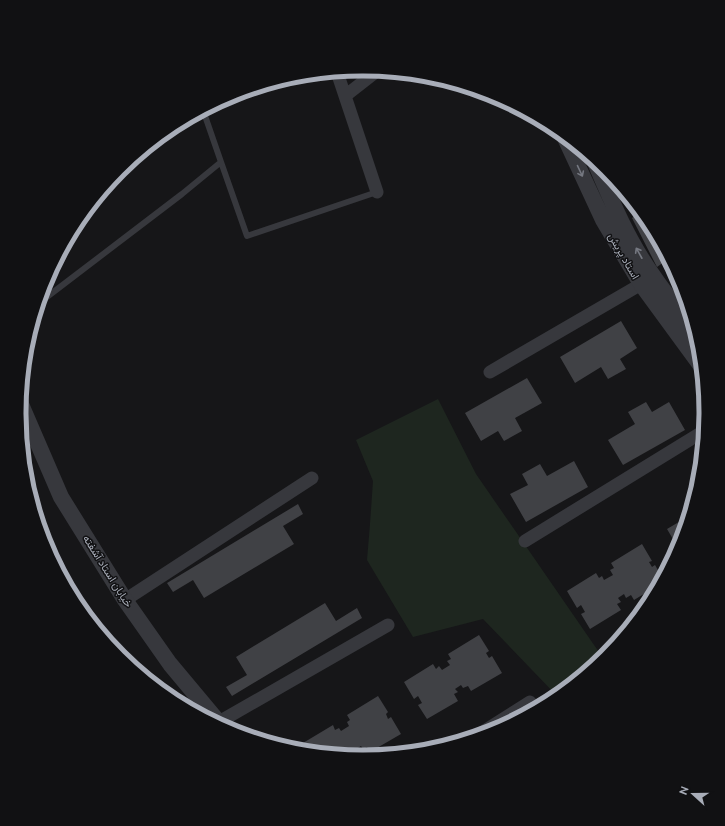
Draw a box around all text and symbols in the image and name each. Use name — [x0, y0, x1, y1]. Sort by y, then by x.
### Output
one-way arrow — [577, 165, 584, 177]
street label: استاد پریش — [604, 231, 642, 282]
one-way arrow — [635, 247, 642, 259]
street label: خیابان استاد آشفته — [80, 533, 135, 610]
north arrow — [673, 774, 713, 814]
text: N — [677, 784, 691, 796]

